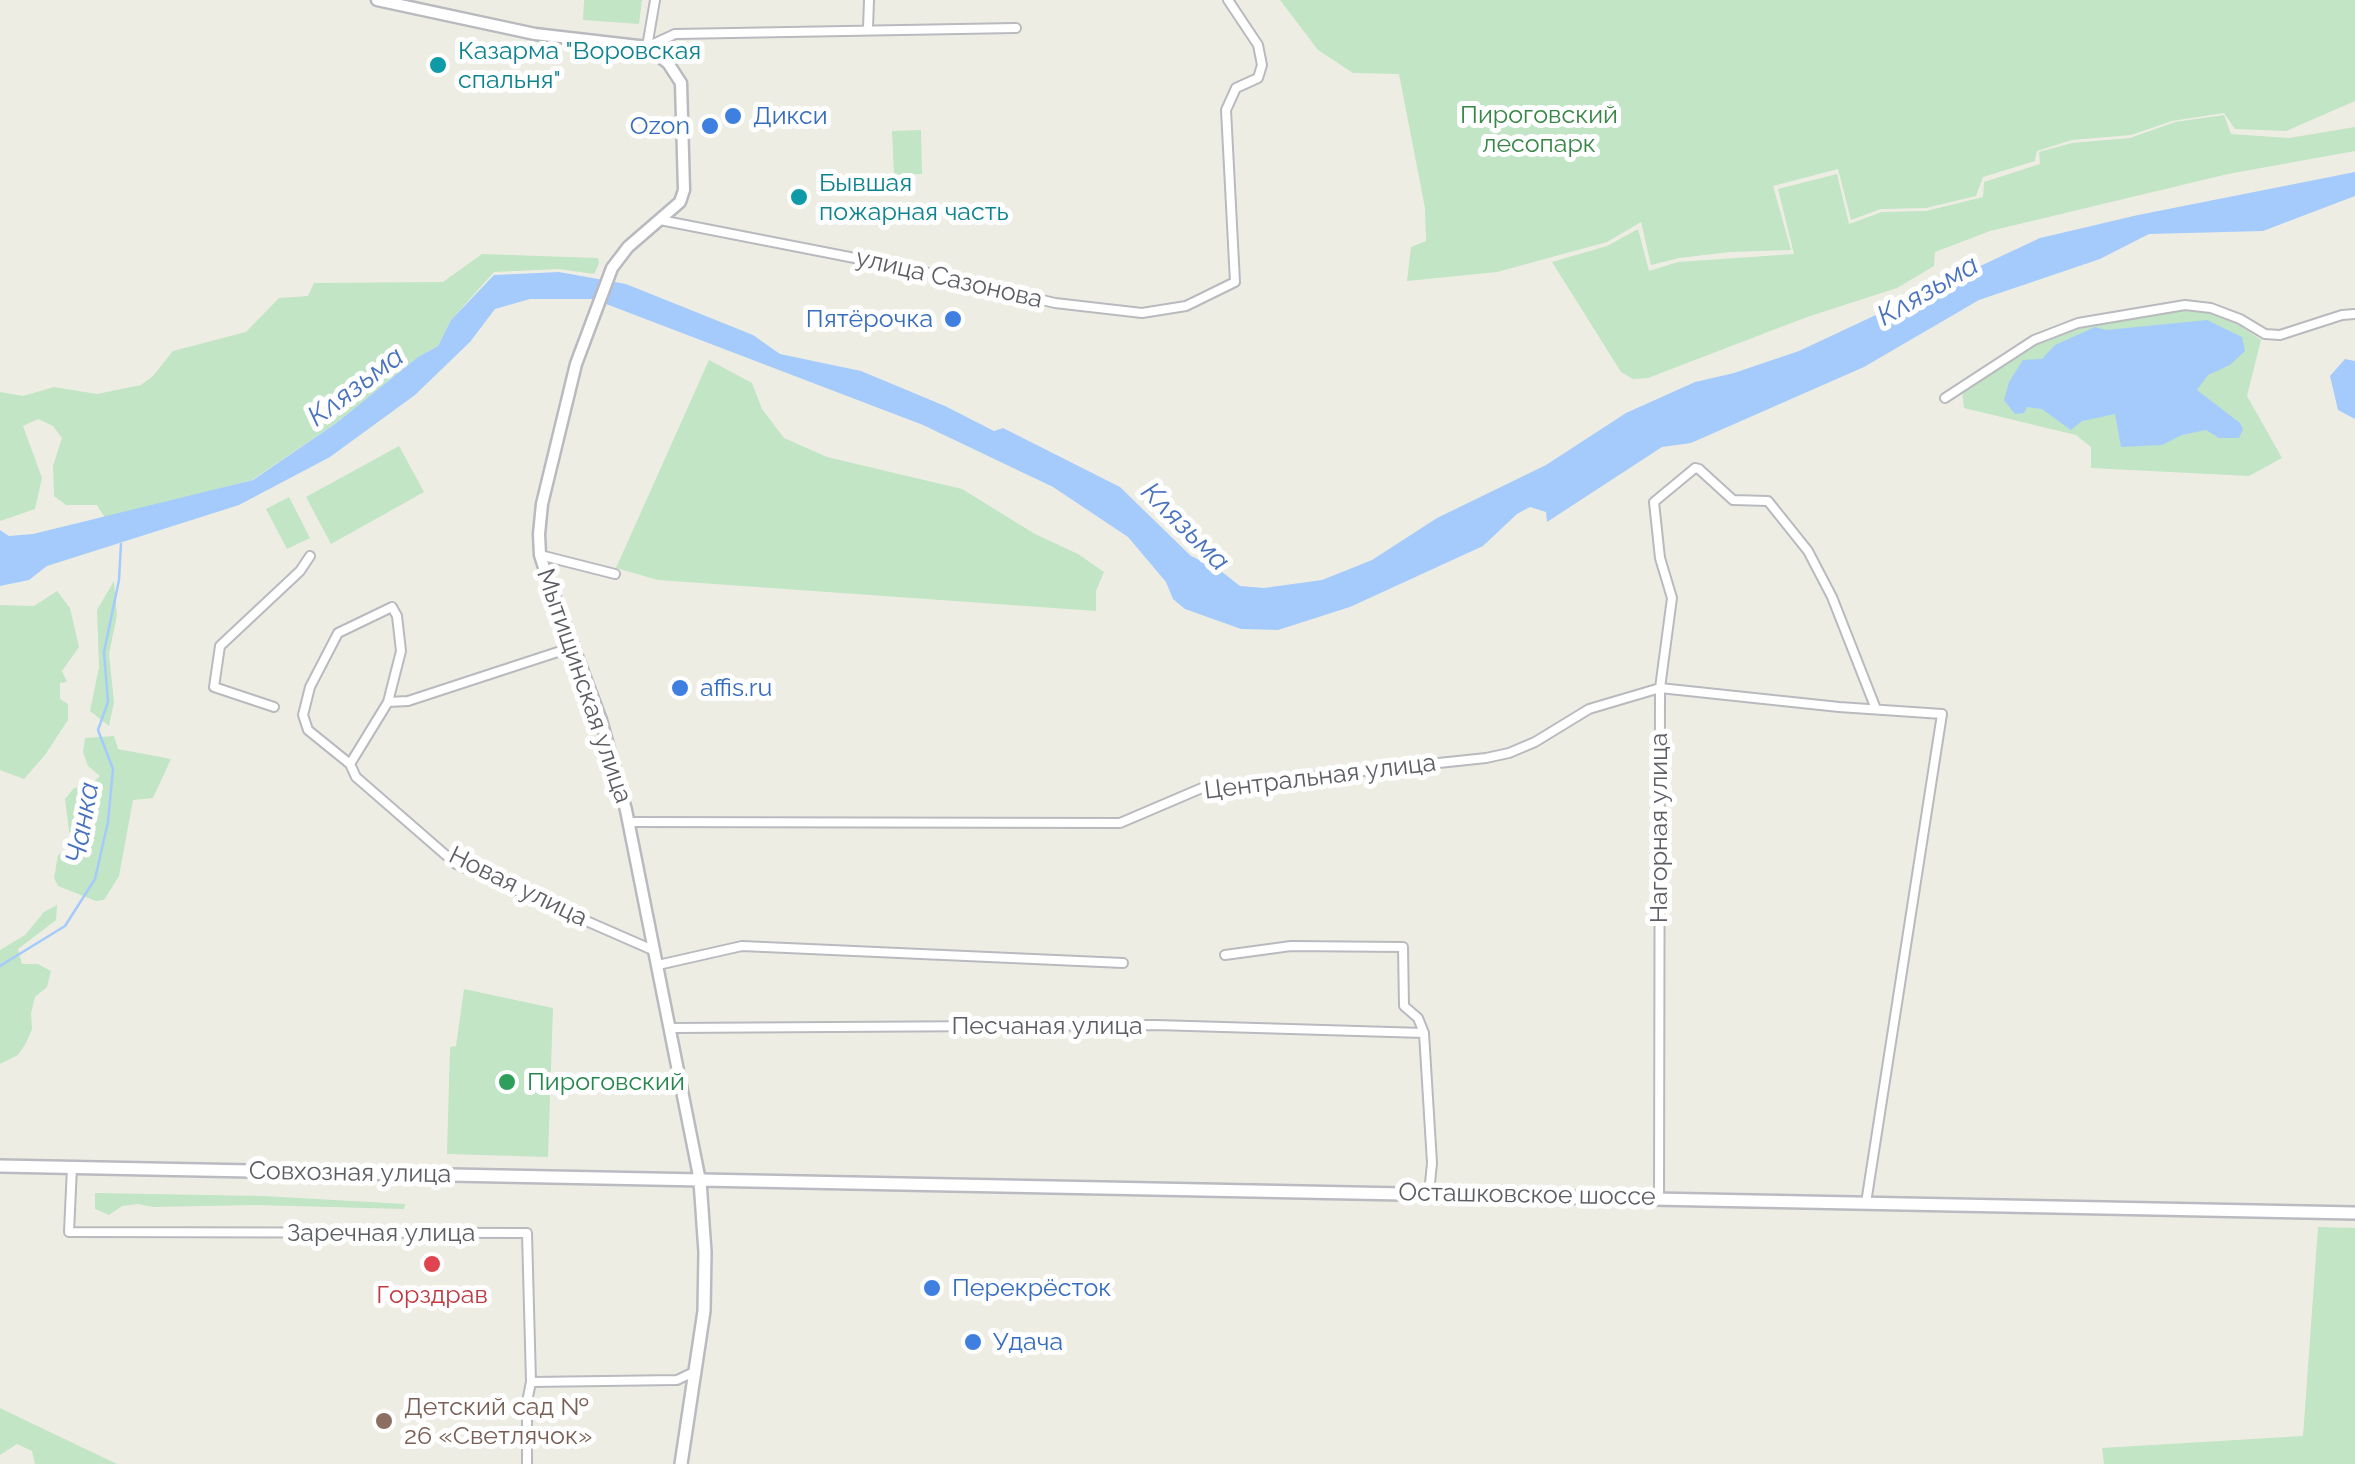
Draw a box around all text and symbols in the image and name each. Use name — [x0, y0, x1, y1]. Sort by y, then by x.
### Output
place label: Казарма "Воровская спальня" — [458, 36, 701, 95]
marker: Казарма "Воровская спальня" — [427, 54, 449, 76]
park label: Пироговский лесопарк — [1460, 100, 1618, 159]
place label: Дикси — [753, 101, 827, 131]
marker: Дикси — [722, 105, 744, 127]
place label: Ozon — [630, 111, 690, 141]
marker: Ozon — [699, 115, 721, 137]
place label: Бывшая пожарная часть — [819, 168, 1009, 227]
marker: Бывшая пожарная часть — [788, 186, 810, 208]
street label: улица Сазонова — [853, 243, 1045, 315]
water label: Клязьма — [1871, 249, 1985, 333]
place label: Пятёрочка — [806, 304, 933, 334]
marker: Пятёрочка — [942, 308, 964, 330]
water label: Клязьма — [301, 340, 411, 434]
water label: Клязьма — [1134, 476, 1236, 578]
street label: Мытищинская улица — [530, 565, 638, 807]
place label: affis.ru — [700, 673, 772, 703]
marker: affis.ru — [669, 677, 691, 699]
street label: Нагорная улица — [1644, 733, 1674, 923]
street label: Центральная улица — [1202, 748, 1438, 806]
water label: Чанка — [59, 780, 107, 866]
street label: Новая улица — [444, 841, 592, 933]
street label: Песчаная улица — [951, 1011, 1143, 1041]
place label: Пироговский — [527, 1067, 685, 1097]
marker: Пироговский — [496, 1071, 518, 1093]
street label: Совхозная улица — [249, 1156, 451, 1190]
street label: Осташковское шоссе — [1398, 1178, 1656, 1212]
street label: Заречная улица — [287, 1218, 475, 1248]
marker: Горздрав — [421, 1253, 443, 1275]
place label: Перекрёсток — [952, 1273, 1111, 1303]
marker: Перекрёсток — [921, 1277, 943, 1299]
place label: Горздрав — [376, 1280, 488, 1310]
place label: Удача — [993, 1327, 1063, 1357]
marker: Удача — [962, 1331, 984, 1353]
place label: Детский сад № 26 «Светлячок» — [404, 1392, 592, 1451]
marker: Детский сад № 26 «Светлячок» — [373, 1410, 395, 1432]

